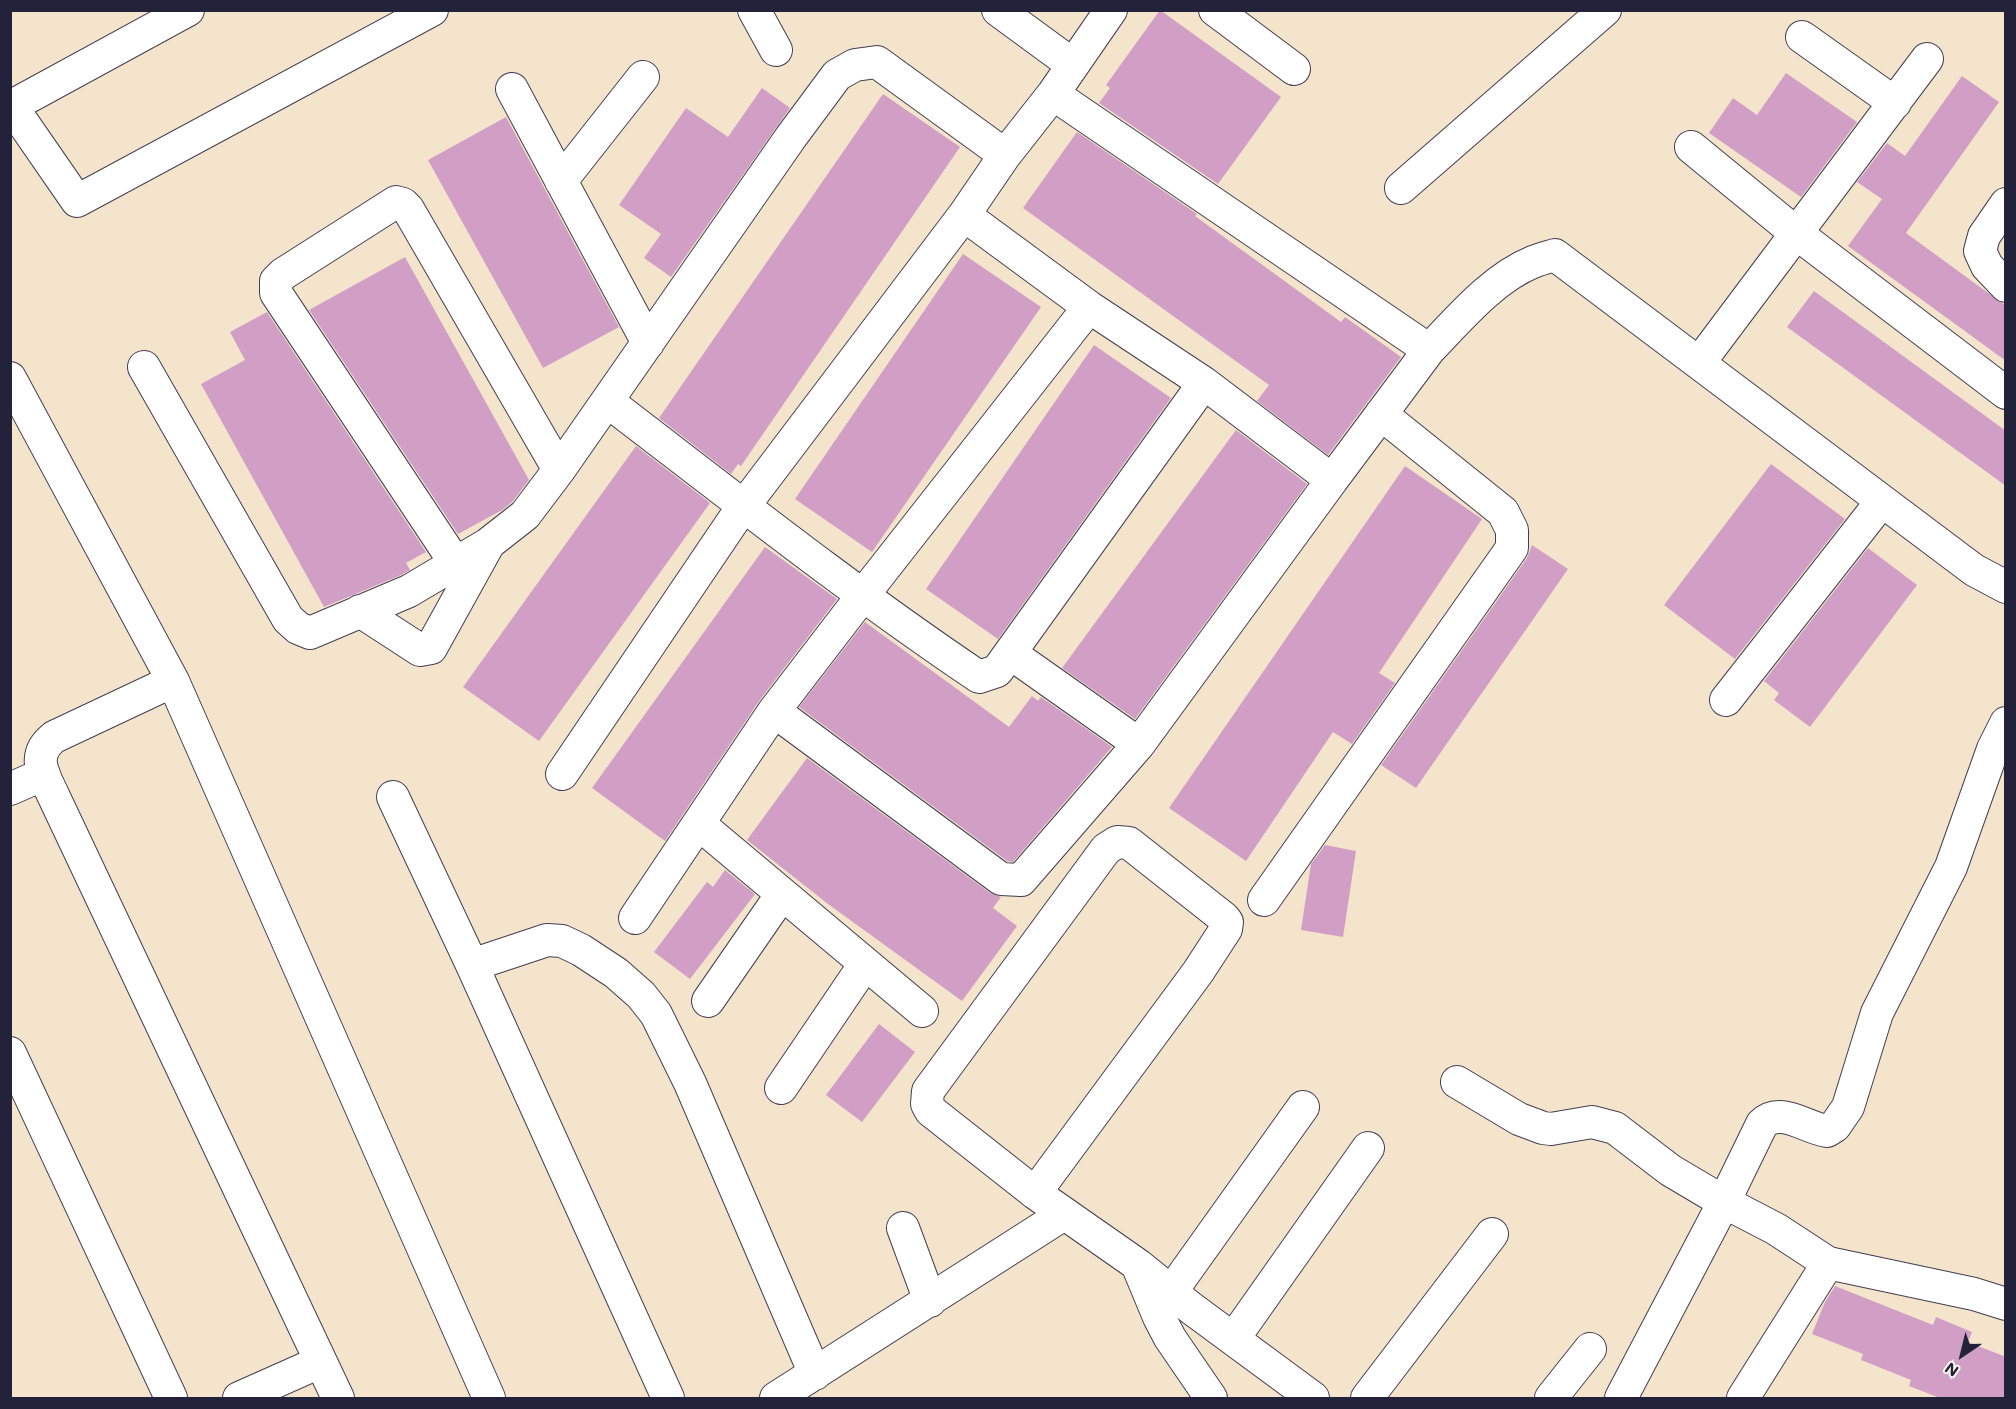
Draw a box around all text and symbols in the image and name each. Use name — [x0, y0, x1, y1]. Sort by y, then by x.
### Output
north arrow — [1932, 1325, 1992, 1385]
text: N — [1940, 1358, 1962, 1382]

